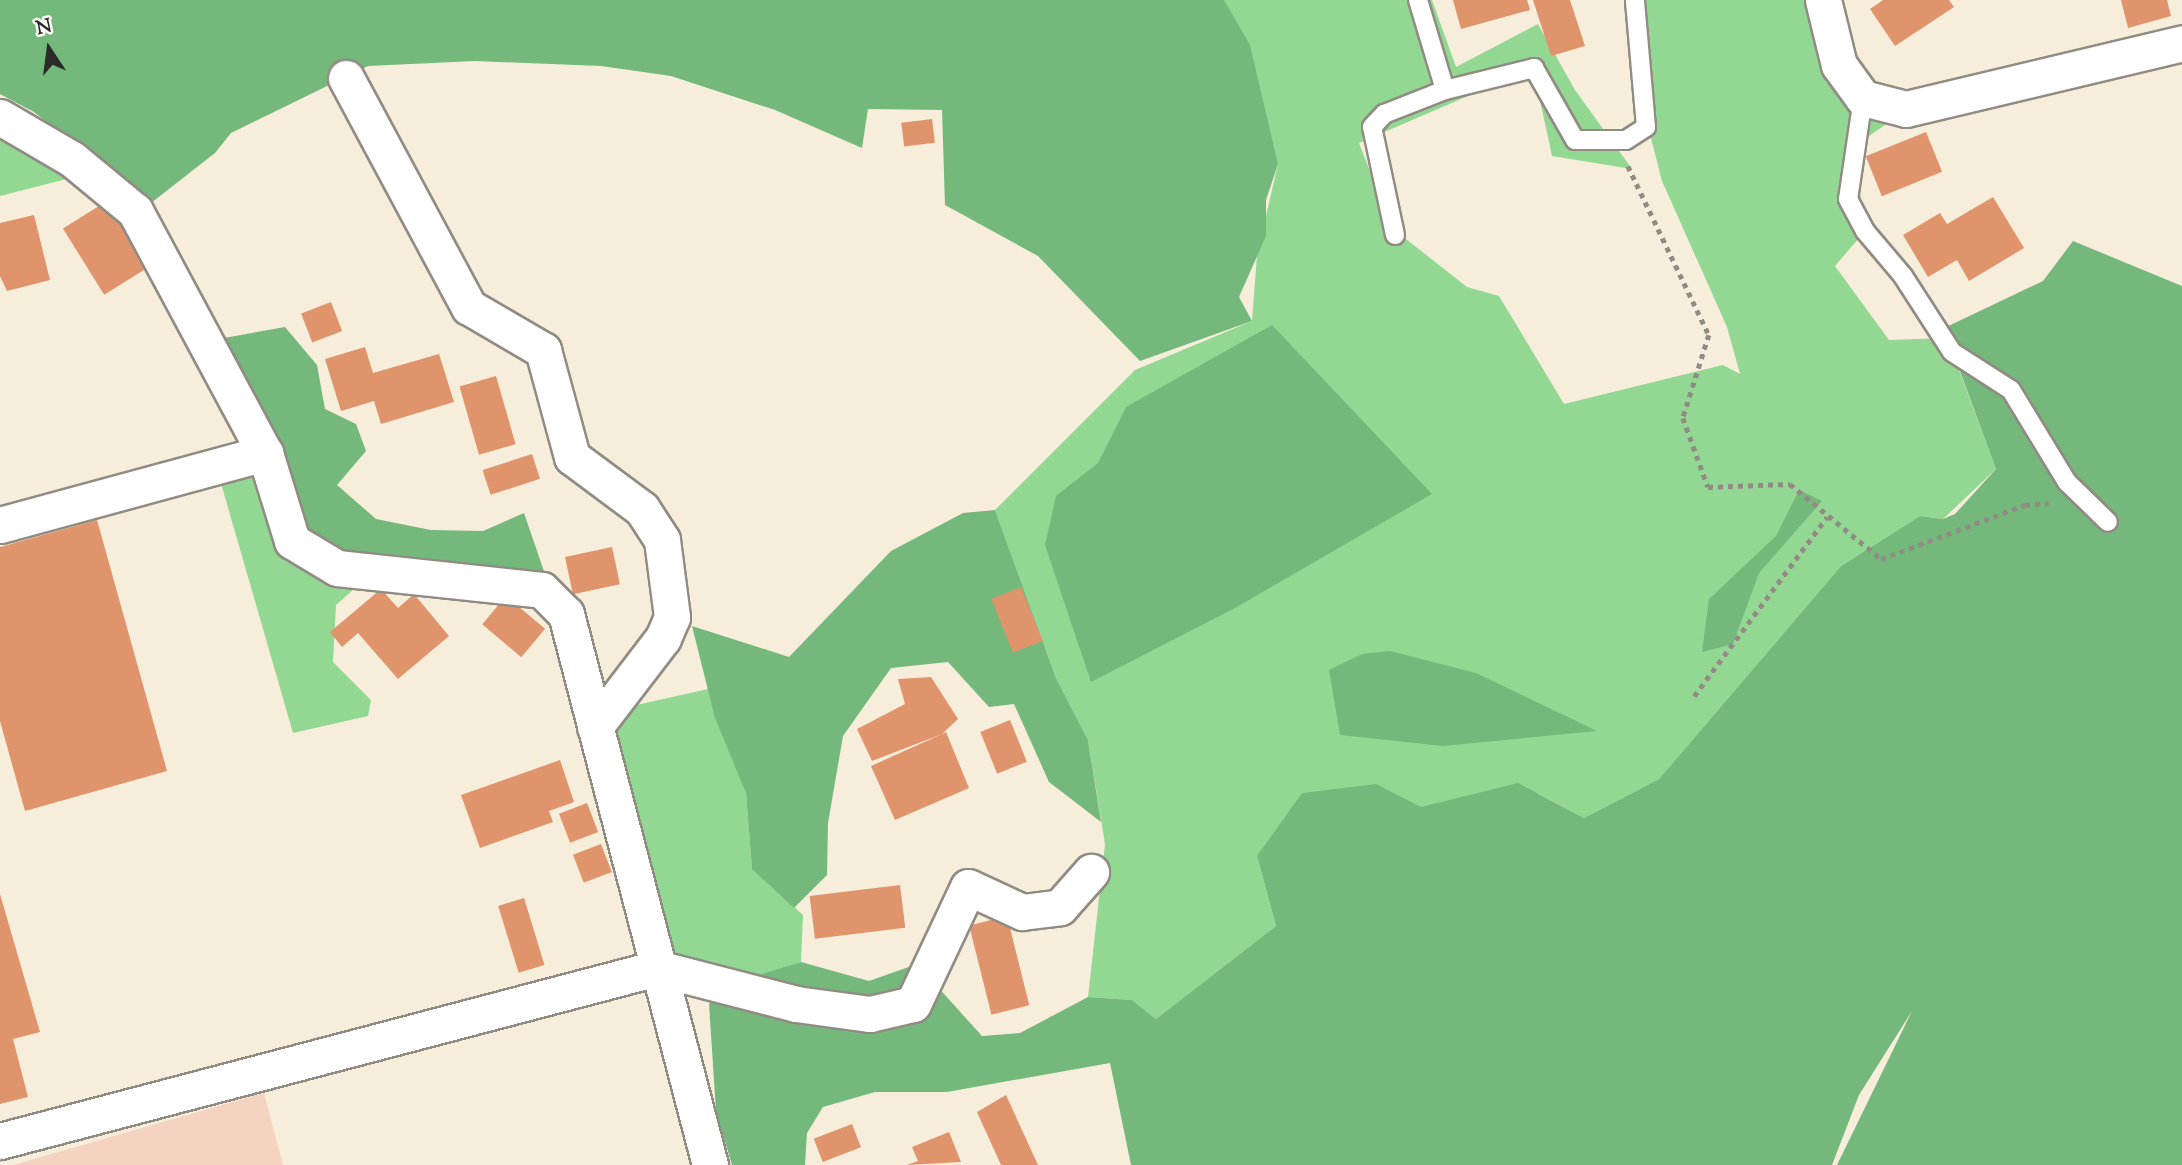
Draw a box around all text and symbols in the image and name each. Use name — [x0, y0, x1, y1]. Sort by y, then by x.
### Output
text: N — [34, 13, 55, 43]
north arrow — [14, 14, 84, 84]

